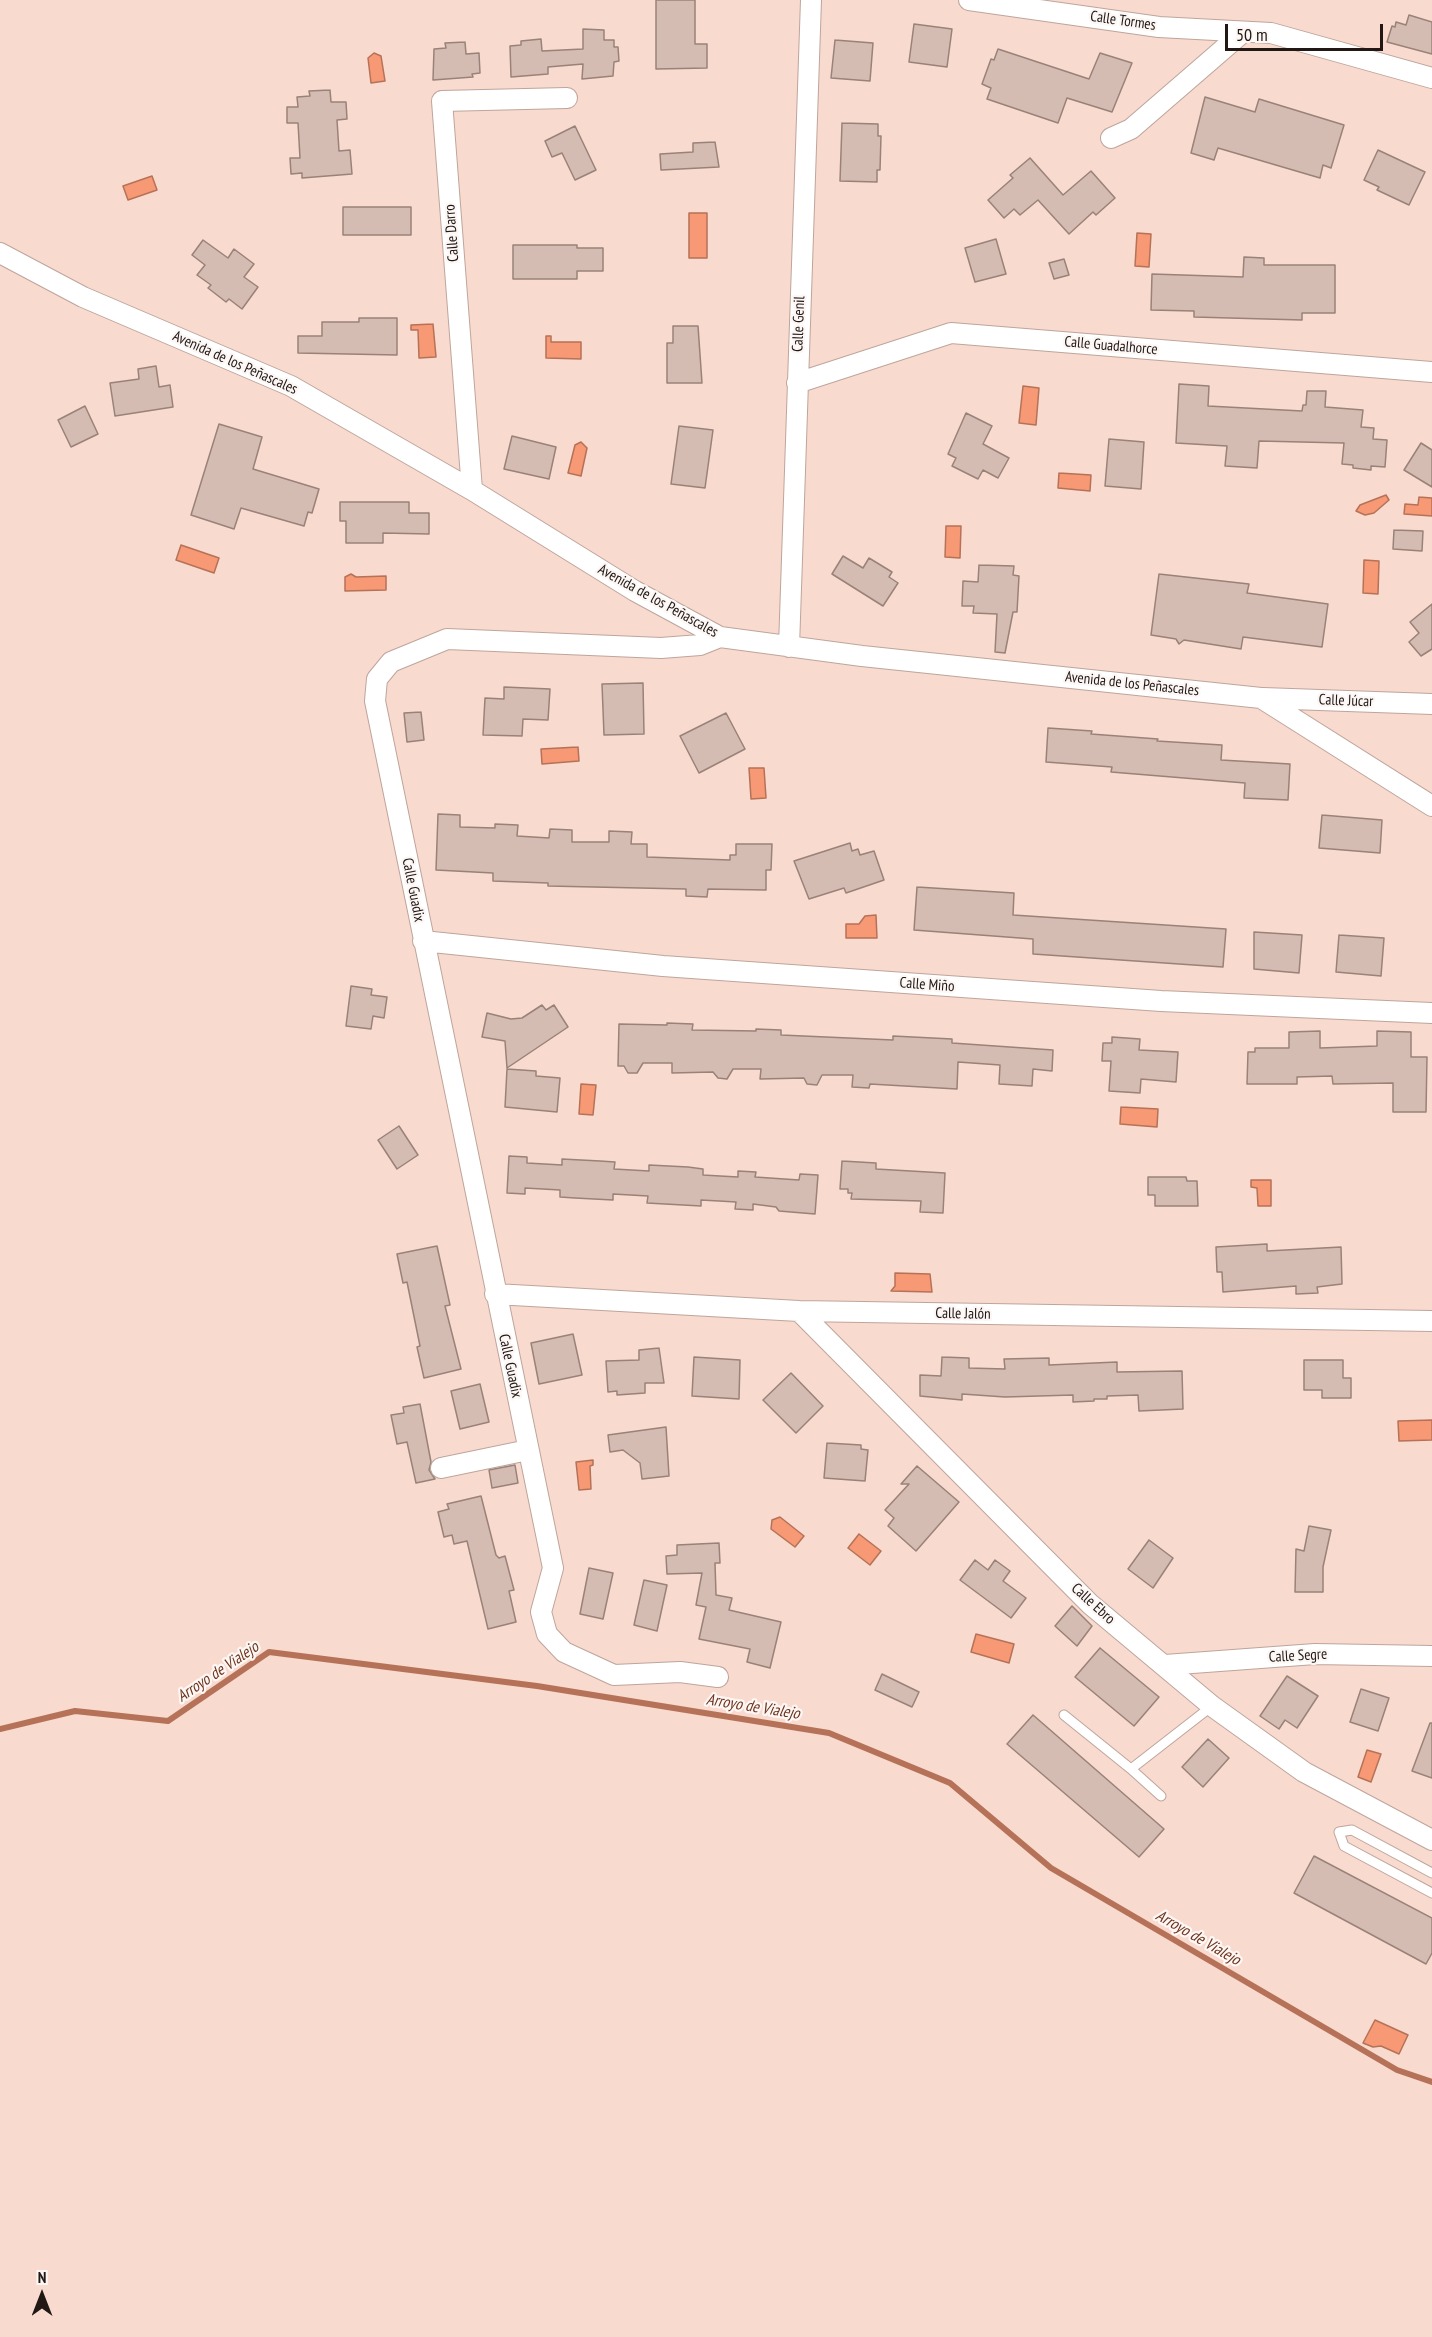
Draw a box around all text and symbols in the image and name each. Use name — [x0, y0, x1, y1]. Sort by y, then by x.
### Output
street label: Calle Tormes — [1089, 8, 1157, 34]
scale bar — [1228, 12, 1386, 50]
text: 50 m — [1236, 23, 1268, 46]
street label: Calle Darro — [441, 204, 463, 262]
street label: Calle Genil — [789, 296, 809, 352]
street label: Avenida de los Peñascales — [170, 327, 300, 399]
street label: Calle Guadalhorce — [1064, 333, 1158, 359]
street label: Avenida de los Peñascales — [595, 561, 721, 641]
street label: Avenida de los Peñascales — [1064, 668, 1200, 700]
street label: Calle Júcar — [1318, 691, 1374, 711]
street label: Calle Guadix — [398, 856, 428, 924]
street label: Calle Miño — [899, 974, 955, 996]
street label: Calle Jalón — [935, 1305, 991, 1323]
street label: Calle Guadix — [494, 1332, 526, 1400]
street label: Calle Ebro — [1067, 1580, 1119, 1628]
water label: Arroyo de Vialejo — [174, 1638, 262, 1706]
street label: Calle Segre — [1268, 1645, 1328, 1667]
water label: Arroyo de Vialejo — [705, 1690, 801, 1724]
water label: Arroyo de Vialejo — [1152, 1906, 1244, 1970]
north arrow — [12, 2265, 72, 2325]
text: N — [38, 2267, 46, 2287]

